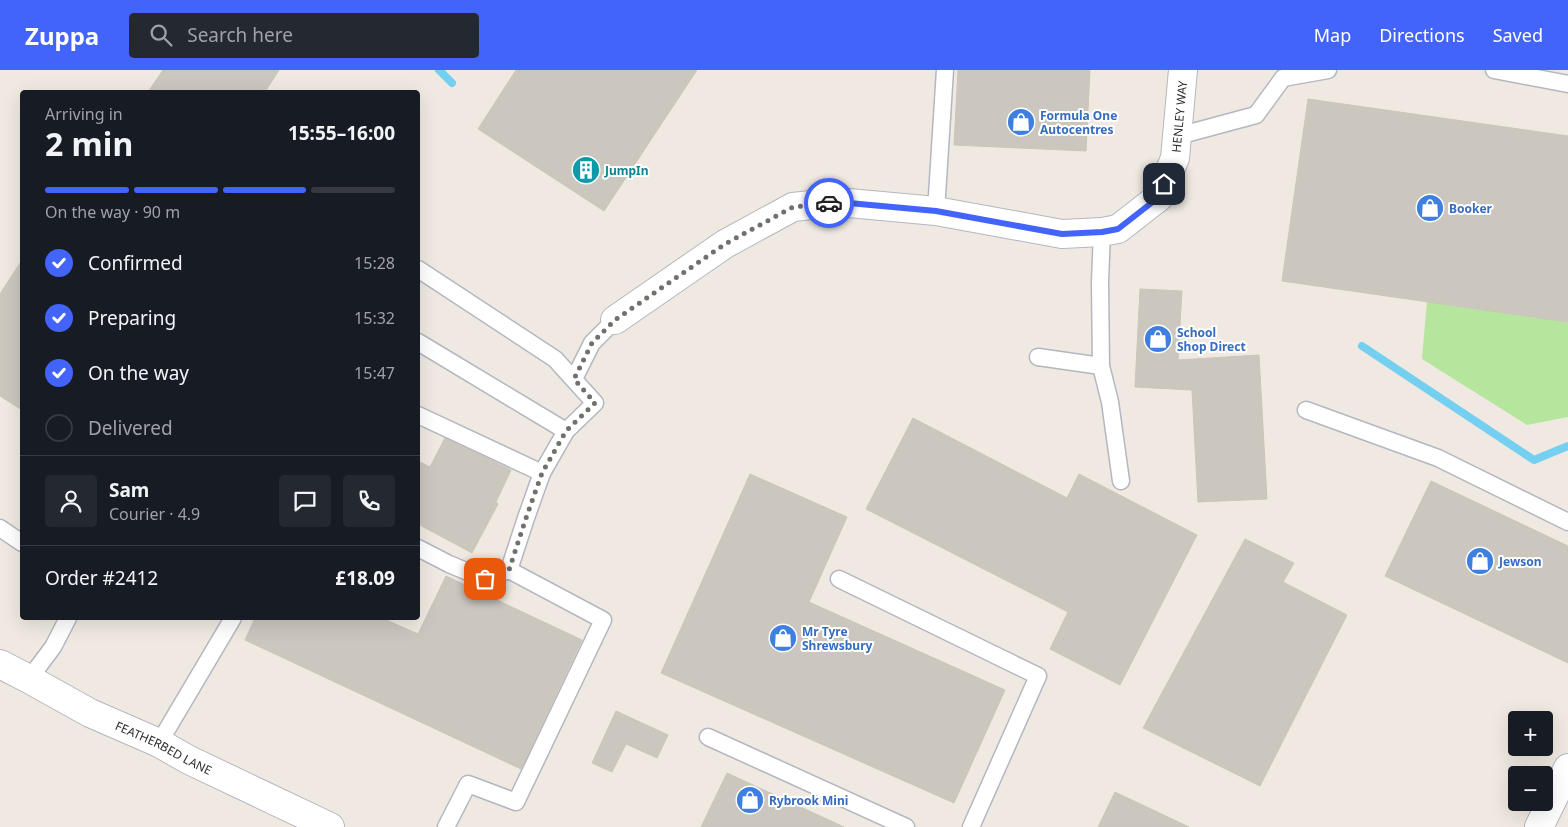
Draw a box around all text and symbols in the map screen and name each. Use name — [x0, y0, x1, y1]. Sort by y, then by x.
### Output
search box — [129, 13, 479, 58]
text: Zuppa — [25, 19, 99, 52]
icon: search — [147, 21, 175, 49]
text: Search here — [187, 22, 293, 48]
text: Map — [1314, 23, 1351, 47]
text: Directions — [1379, 23, 1465, 47]
text: Saved — [1493, 23, 1543, 47]
street label: HENLEY WAY — [1167, 80, 1191, 153]
text: Arriving in — [45, 103, 123, 125]
shop icon: Formula One Autocentres — [1006, 107, 1036, 137]
place label: Formula One Autocentres — [1040, 107, 1117, 138]
text: 15:55–16:00 — [288, 120, 395, 146]
text: 2 min — [45, 122, 133, 165]
building icon: JumpIn — [571, 155, 601, 185]
place label: JumpIn — [604, 162, 649, 179]
pin — [1143, 163, 1185, 205]
icon: home — [1150, 170, 1178, 198]
courier — [804, 178, 854, 228]
icon: car — [815, 189, 843, 217]
shop icon: Booker — [1415, 193, 1445, 223]
place label: Booker — [1449, 200, 1493, 217]
text: On the way · 90 m — [45, 201, 180, 223]
icon: check — [45, 249, 73, 277]
text: Confirmed — [88, 250, 183, 276]
text: 15:28 — [354, 252, 395, 274]
icon: check — [45, 304, 73, 332]
text: Preparing — [88, 305, 176, 331]
text: 15:32 — [354, 307, 395, 329]
shop icon: School Shop Direct — [1143, 324, 1173, 354]
place label: School Shop Direct — [1177, 324, 1246, 355]
icon: check — [45, 359, 73, 387]
text: On the way — [88, 360, 189, 386]
text: 15:47 — [354, 362, 395, 384]
text: Delivered — [88, 415, 173, 441]
button: person — [45, 475, 97, 527]
button: chat — [279, 475, 331, 527]
button: phone — [343, 475, 395, 527]
text: Sam — [109, 477, 149, 503]
text: Courier · 4.9 — [109, 503, 200, 525]
shop icon: Jewson — [1465, 546, 1495, 576]
place label: Jewson — [1498, 553, 1542, 570]
pin — [464, 558, 506, 600]
text: Order #2412 — [45, 565, 158, 591]
text: £18.09 — [335, 565, 395, 591]
icon: bag — [471, 565, 499, 593]
shop icon: Mr Tyre Shrewsbury — [768, 623, 798, 653]
place label: Mr Tyre Shrewsbury — [802, 623, 873, 654]
map controls — [1508, 711, 1553, 811]
button: + — [1508, 711, 1553, 756]
street label: FEATHERBED LANE — [113, 717, 215, 778]
button: − — [1508, 766, 1553, 811]
shop icon: Rybrook Mini — [735, 785, 765, 815]
place label: Rybrook Mini — [769, 792, 848, 809]

